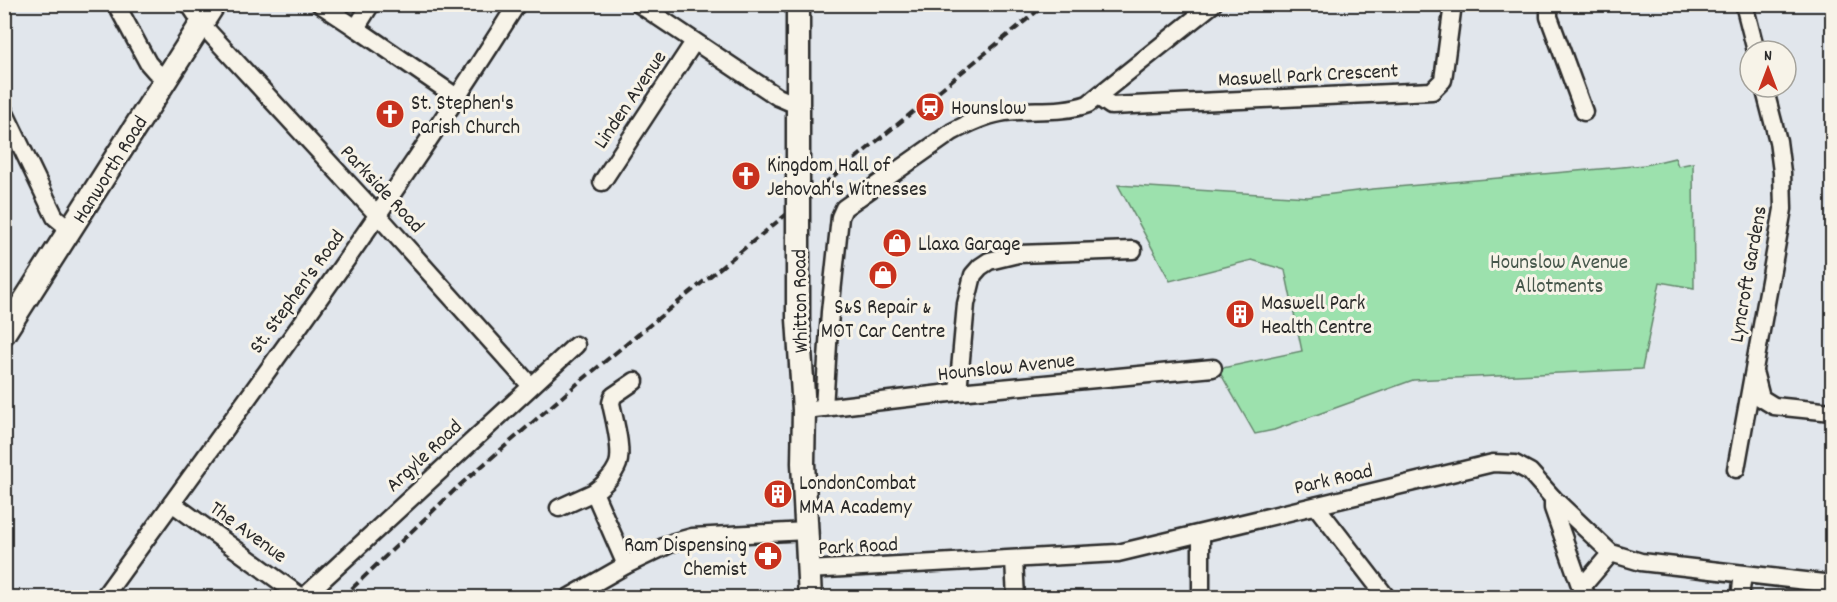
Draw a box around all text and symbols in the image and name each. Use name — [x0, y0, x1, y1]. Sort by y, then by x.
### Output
north arrow — [1738, 39, 1798, 99]
street label: Linden Avenue — [587, 45, 676, 156]
text: N — [1764, 45, 1772, 68]
street label: Maswell Park Crescent — [1217, 57, 1399, 97]
place label: St. Stephen's Parish Church — [411, 90, 520, 144]
station icon: Hounslow — [914, 91, 946, 123]
place label: Hounslow — [951, 95, 1027, 125]
church icon: St. Stephen's Parish Church — [374, 98, 406, 130]
street label: Hanworth Road — [66, 111, 157, 230]
street label: Parkside Road — [332, 139, 430, 241]
place label: Kingdom Hall of Jehovah's Witnesses — [767, 152, 927, 206]
church icon: Kingdom Hall of Jehovah's Witnesses — [730, 160, 762, 192]
street label: Lyncroft Gardens — [1723, 204, 1777, 345]
street label: St. Stephen's Road — [243, 225, 354, 361]
shop icon: Llaxa Garage — [881, 227, 913, 259]
place label: Llaxa Garage — [918, 231, 1020, 261]
street label: Whitton Road — [786, 249, 818, 353]
park label: Hounslow Avenue Allotments — [1490, 249, 1628, 303]
shop icon: S&S Repair & MOT Car Centre — [867, 259, 899, 291]
place label: Maswell Park Health Centre — [1261, 290, 1372, 344]
place label: S&S Repair & MOT Car Centre — [821, 294, 945, 348]
building icon: Maswell Park Health Centre — [1224, 298, 1256, 330]
street label: Hounslow Avenue — [936, 347, 1076, 391]
street label: Argyle Road — [380, 414, 470, 501]
street label: Park Road — [1291, 457, 1376, 505]
place label: LondonCombat MMA Academy — [799, 470, 917, 524]
building icon: LondonCombat MMA Academy — [762, 478, 794, 510]
street label: The Avenue — [202, 495, 292, 572]
street label: Park Road — [817, 531, 899, 565]
place label: Ram Dispensing Chemist — [624, 532, 747, 586]
pharmacy icon: Ram Dispensing Chemist — [752, 540, 784, 572]

